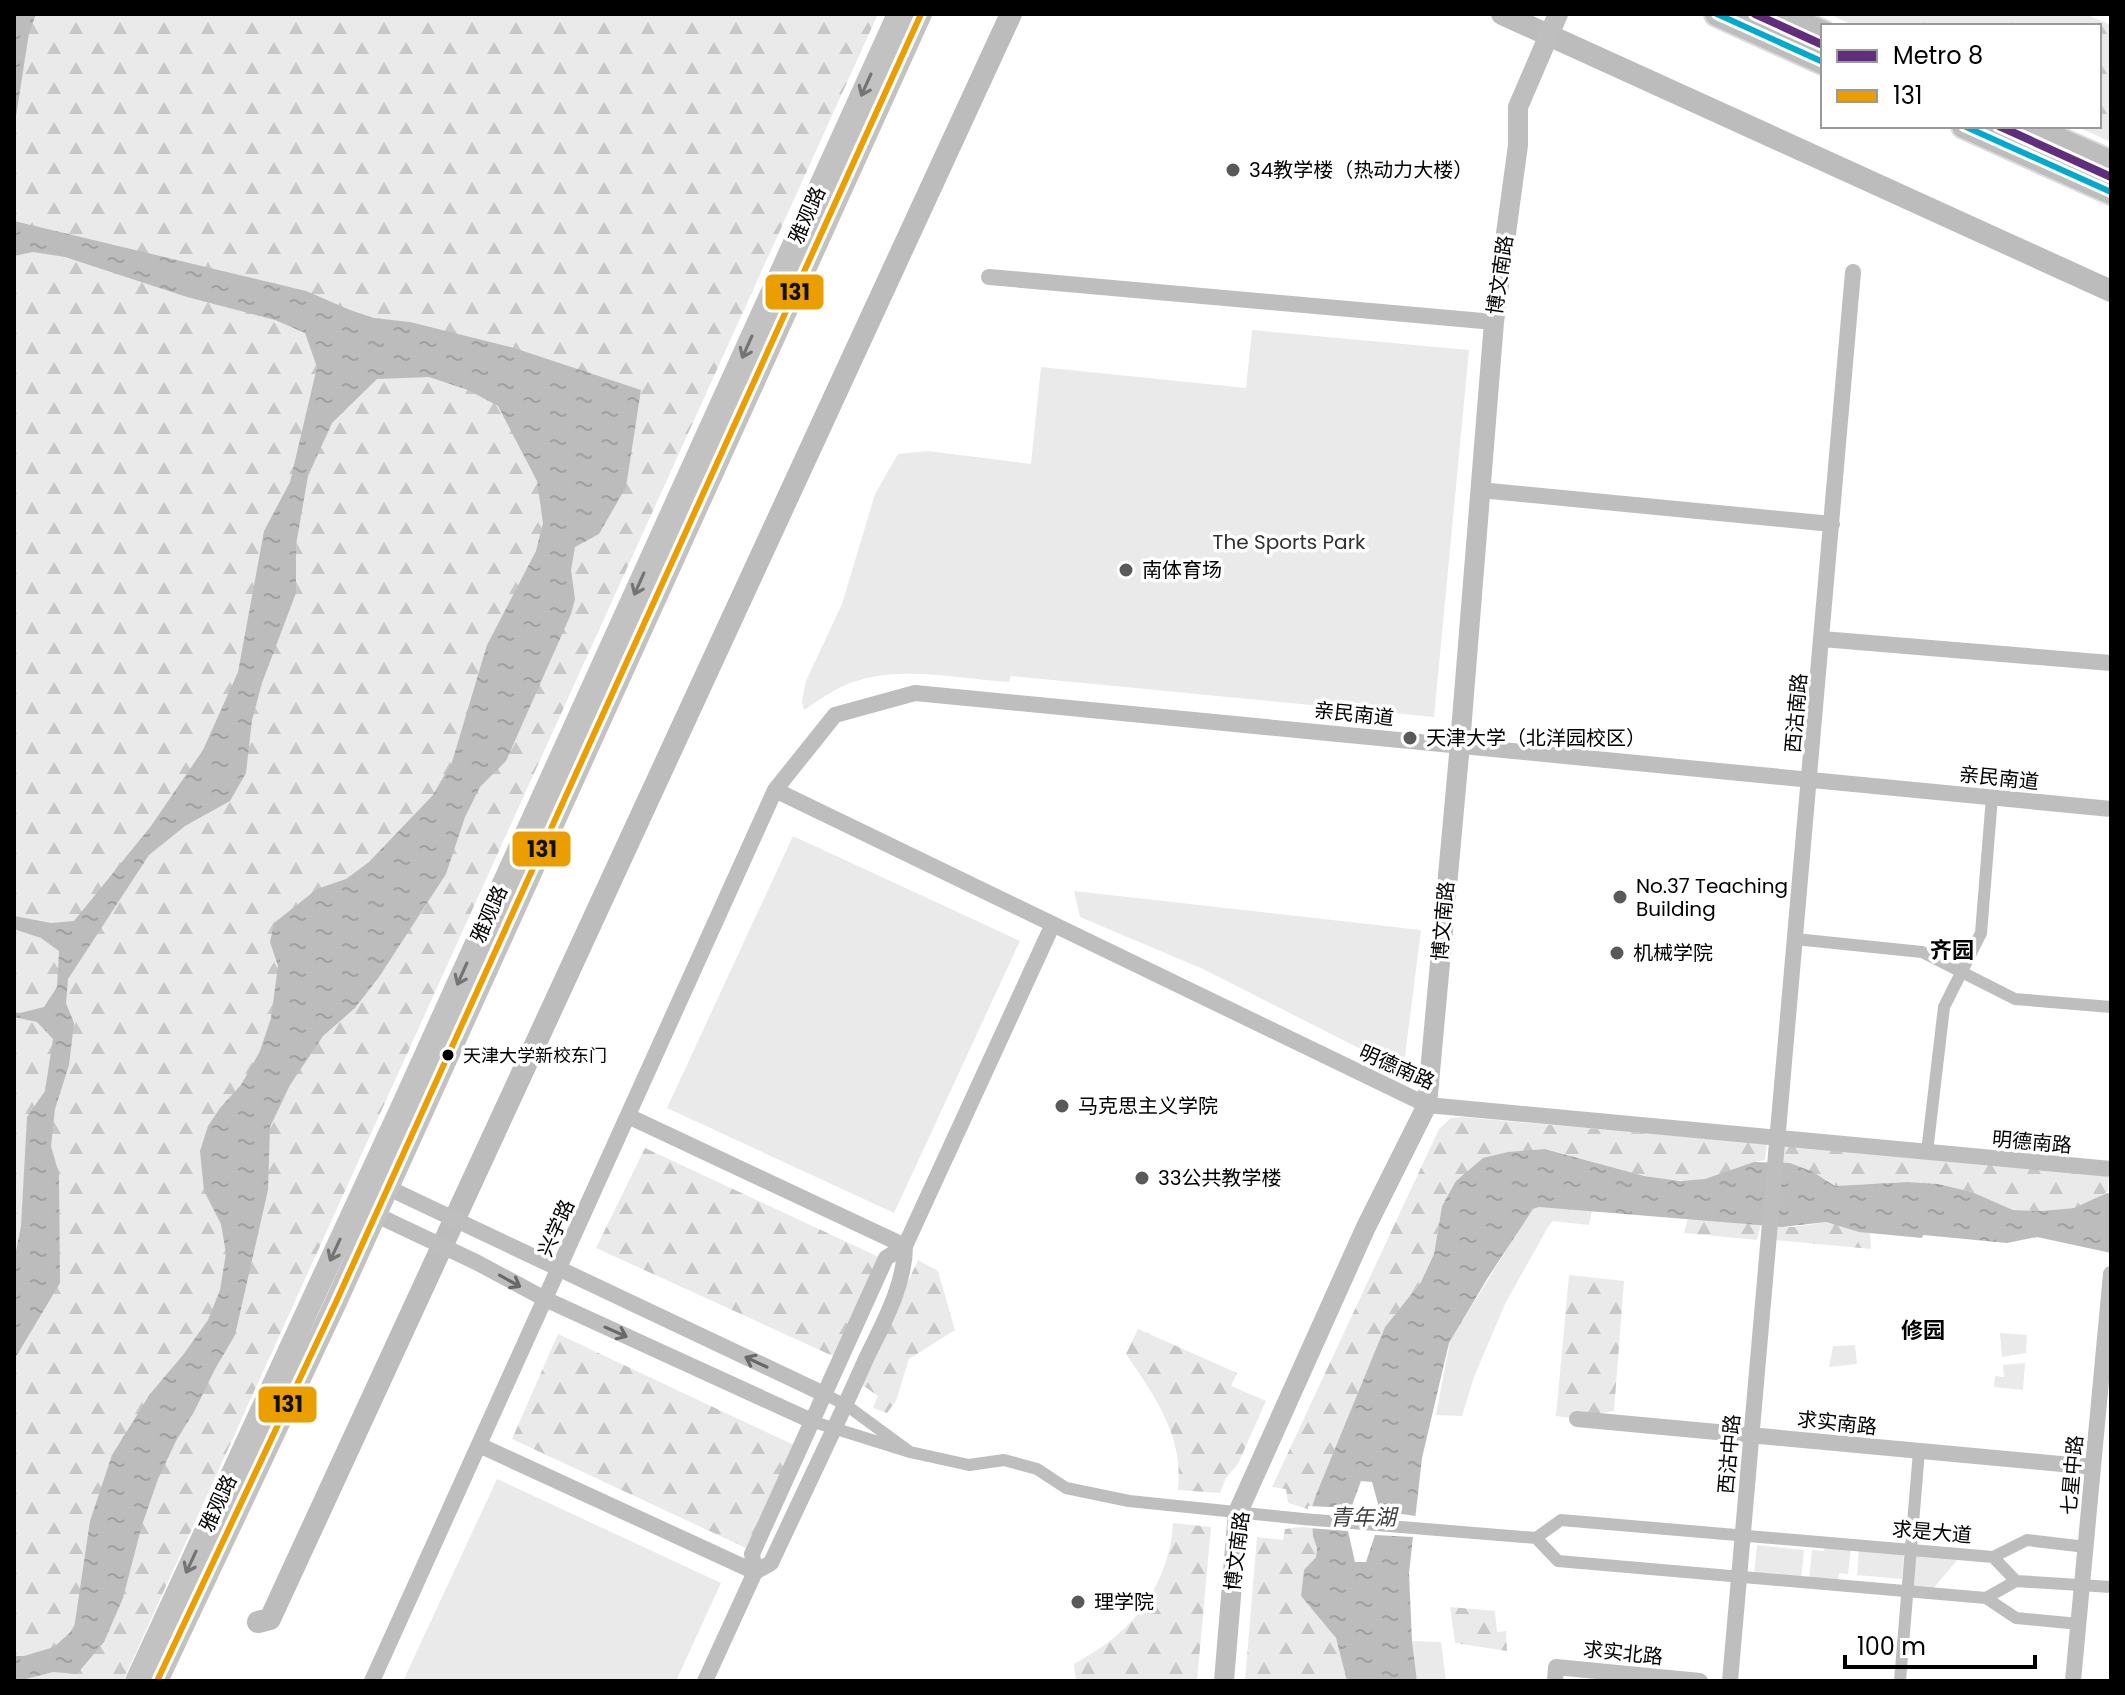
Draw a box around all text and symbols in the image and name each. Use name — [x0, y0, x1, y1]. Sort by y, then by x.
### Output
legend — [1821, 24, 2101, 128]
text: Metro 8 — [1893, 39, 1983, 72]
one-way arrow — [857, 72, 872, 97]
text: 131 — [1893, 79, 1923, 112]
place label: 34教学楼（热动力大楼） — [1249, 156, 1473, 184]
marker: 34教学楼（热动力大楼） — [1224, 161, 1242, 179]
street label: 雅观路 — [782, 182, 832, 248]
street label: 博文南路 — [1481, 233, 1519, 317]
line badge: 131 — [764, 273, 825, 311]
text: 131 — [780, 277, 810, 308]
one-way arrow — [738, 335, 753, 359]
park label: The Sports Park — [1213, 528, 1366, 556]
place label: 南体育场 — [1142, 556, 1222, 584]
marker: 南体育场 — [1117, 561, 1135, 579]
one-way arrow — [631, 572, 646, 596]
street label: 西沽南路 — [1779, 672, 1813, 754]
street label: 亲民南道 — [1313, 696, 1395, 732]
place label: 天津大学（北洋园校区） — [1426, 724, 1646, 752]
marker: 天津大学（北洋园校区） — [1401, 729, 1419, 747]
street label: 亲民南道 — [1958, 760, 2040, 796]
line badge: 131 — [511, 830, 572, 868]
text: 131 — [527, 834, 557, 865]
place label: No.37 Teaching Building — [1636, 872, 1788, 923]
street label: 博文南路 — [1426, 880, 1460, 962]
street label: 雅观路 — [464, 881, 514, 947]
marker: No.37 Teaching Building — [1611, 888, 1629, 906]
district label: 齐园 — [1930, 935, 1974, 966]
place label: 机械学院 — [1633, 939, 1713, 967]
marker: 机械学院 — [1608, 944, 1626, 962]
one-way arrow — [454, 961, 469, 985]
street label: 明德南路 — [1355, 1038, 1439, 1096]
place label: 天津大学新校东门 — [463, 1043, 607, 1068]
marker: 天津大学新校东门 — [440, 1047, 456, 1063]
place label: 马克思主义学院 — [1078, 1092, 1218, 1120]
marker: 马克思主义学院 — [1053, 1097, 1071, 1115]
street label: 明德南路 — [1991, 1125, 2073, 1159]
place label: 33公共教学楼 — [1158, 1164, 1282, 1192]
marker: 33公共教学楼 — [1133, 1169, 1151, 1187]
street label: 兴学路 — [531, 1195, 581, 1261]
one-way arrow — [327, 1237, 342, 1261]
one-way arrow — [498, 1274, 522, 1289]
district label: 修园 — [1901, 1315, 1945, 1346]
one-way arrow — [604, 1325, 628, 1340]
one-way arrow — [744, 1354, 768, 1369]
line badge: 131 — [257, 1385, 318, 1424]
text: 131 — [273, 1389, 303, 1420]
street label: 求实南路 — [1796, 1405, 1878, 1441]
street label: 西沽中路 — [1712, 1413, 1746, 1495]
street label: 七星中路 — [2055, 1434, 2089, 1516]
street label: 雅观路 — [193, 1470, 243, 1536]
water label: 青年湖 — [1330, 1502, 1399, 1533]
street label: 博文南路 — [1218, 1510, 1256, 1592]
street label: 求是大道 — [1891, 1515, 1973, 1549]
one-way arrow — [183, 1550, 198, 1574]
place label: 理学院 — [1094, 1588, 1154, 1616]
marker: 理学院 — [1069, 1593, 1087, 1611]
scale bar — [1845, 1619, 2035, 1669]
text: 100 m — [1857, 1630, 1926, 1663]
street label: 求实北路 — [1582, 1635, 1664, 1671]

